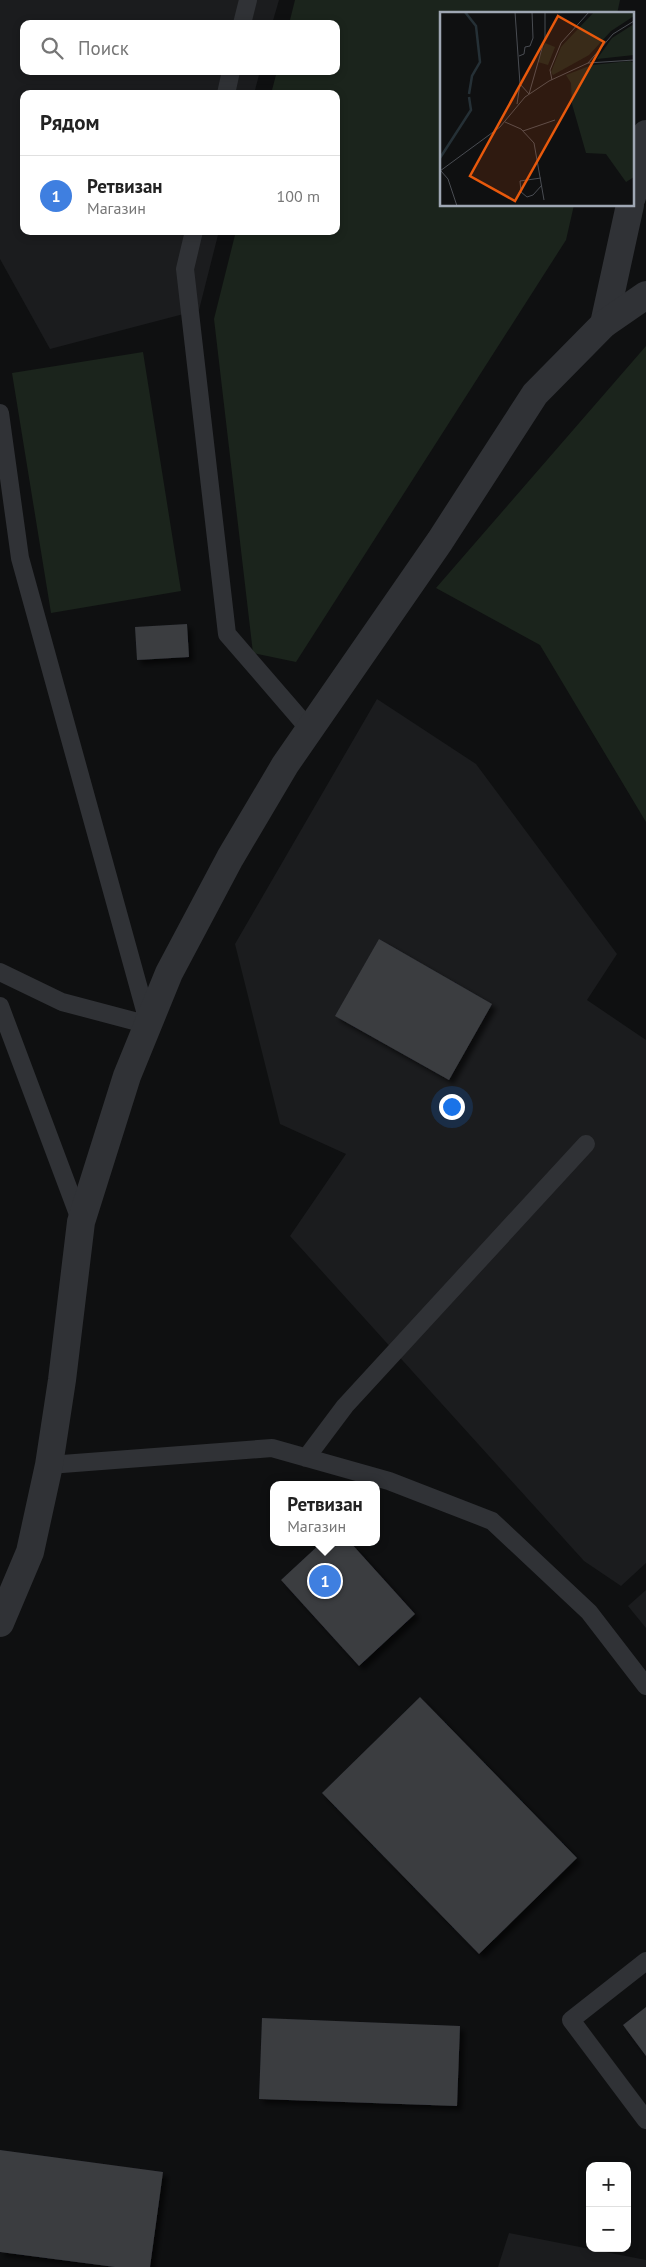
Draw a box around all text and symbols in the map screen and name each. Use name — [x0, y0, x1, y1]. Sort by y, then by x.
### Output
inset map — [440, 12, 634, 206]
search box — [20, 20, 340, 75]
icon: search — [38, 34, 66, 62]
text: Поиск — [78, 36, 129, 60]
text: Рядом — [40, 109, 99, 136]
text: Ретвизан — [87, 174, 163, 198]
text: 1 — [51, 186, 61, 206]
text: 100 m — [277, 186, 320, 206]
text: Магазин — [87, 198, 146, 218]
your location — [439, 1094, 465, 1120]
popup — [270, 1481, 380, 1546]
text: Ретвизан — [287, 1492, 363, 1516]
text: Магазин — [287, 1516, 346, 1536]
pin: 1 — [309, 1562, 341, 1600]
map controls — [586, 2162, 631, 2252]
button: + — [586, 2162, 631, 2207]
button: − — [586, 2207, 631, 2252]

